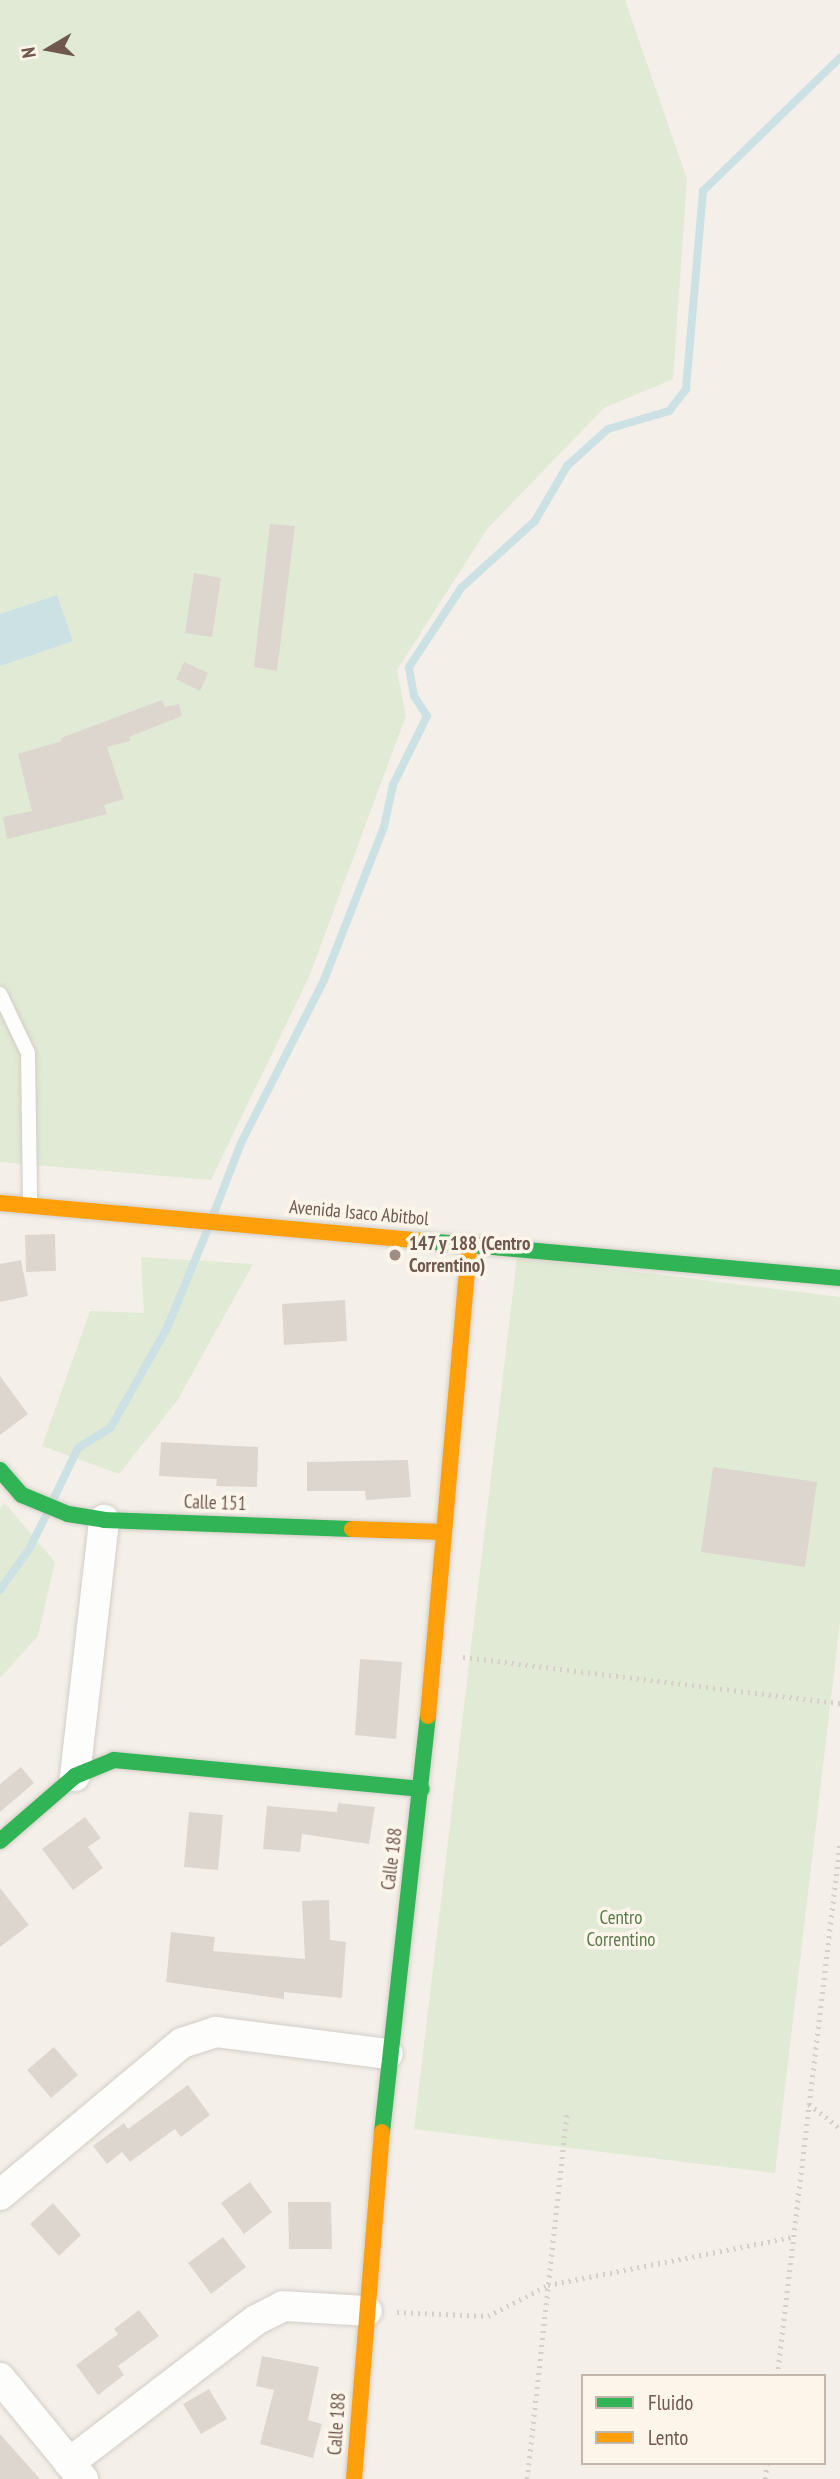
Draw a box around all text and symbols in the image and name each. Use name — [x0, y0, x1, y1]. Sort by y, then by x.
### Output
north arrow — [14, 14, 84, 84]
text: N — [16, 46, 41, 60]
street label: Avenida Isaco Abitbol — [288, 1196, 430, 1230]
place label: 147 y 188 (Centro Correntino) — [409, 1233, 532, 1277]
marker: 147 y 188 (Centro Correntino) — [387, 1247, 403, 1263]
street label: Calle 151 — [183, 1491, 247, 1515]
street label: Calle 188 — [377, 1827, 407, 1891]
park label: Centro Correntino — [587, 1907, 655, 1951]
legend — [581, 2374, 826, 2465]
text: Fluido — [648, 2389, 693, 2416]
street label: Calle 188 — [323, 2392, 351, 2456]
text: Lento — [648, 2424, 688, 2451]

